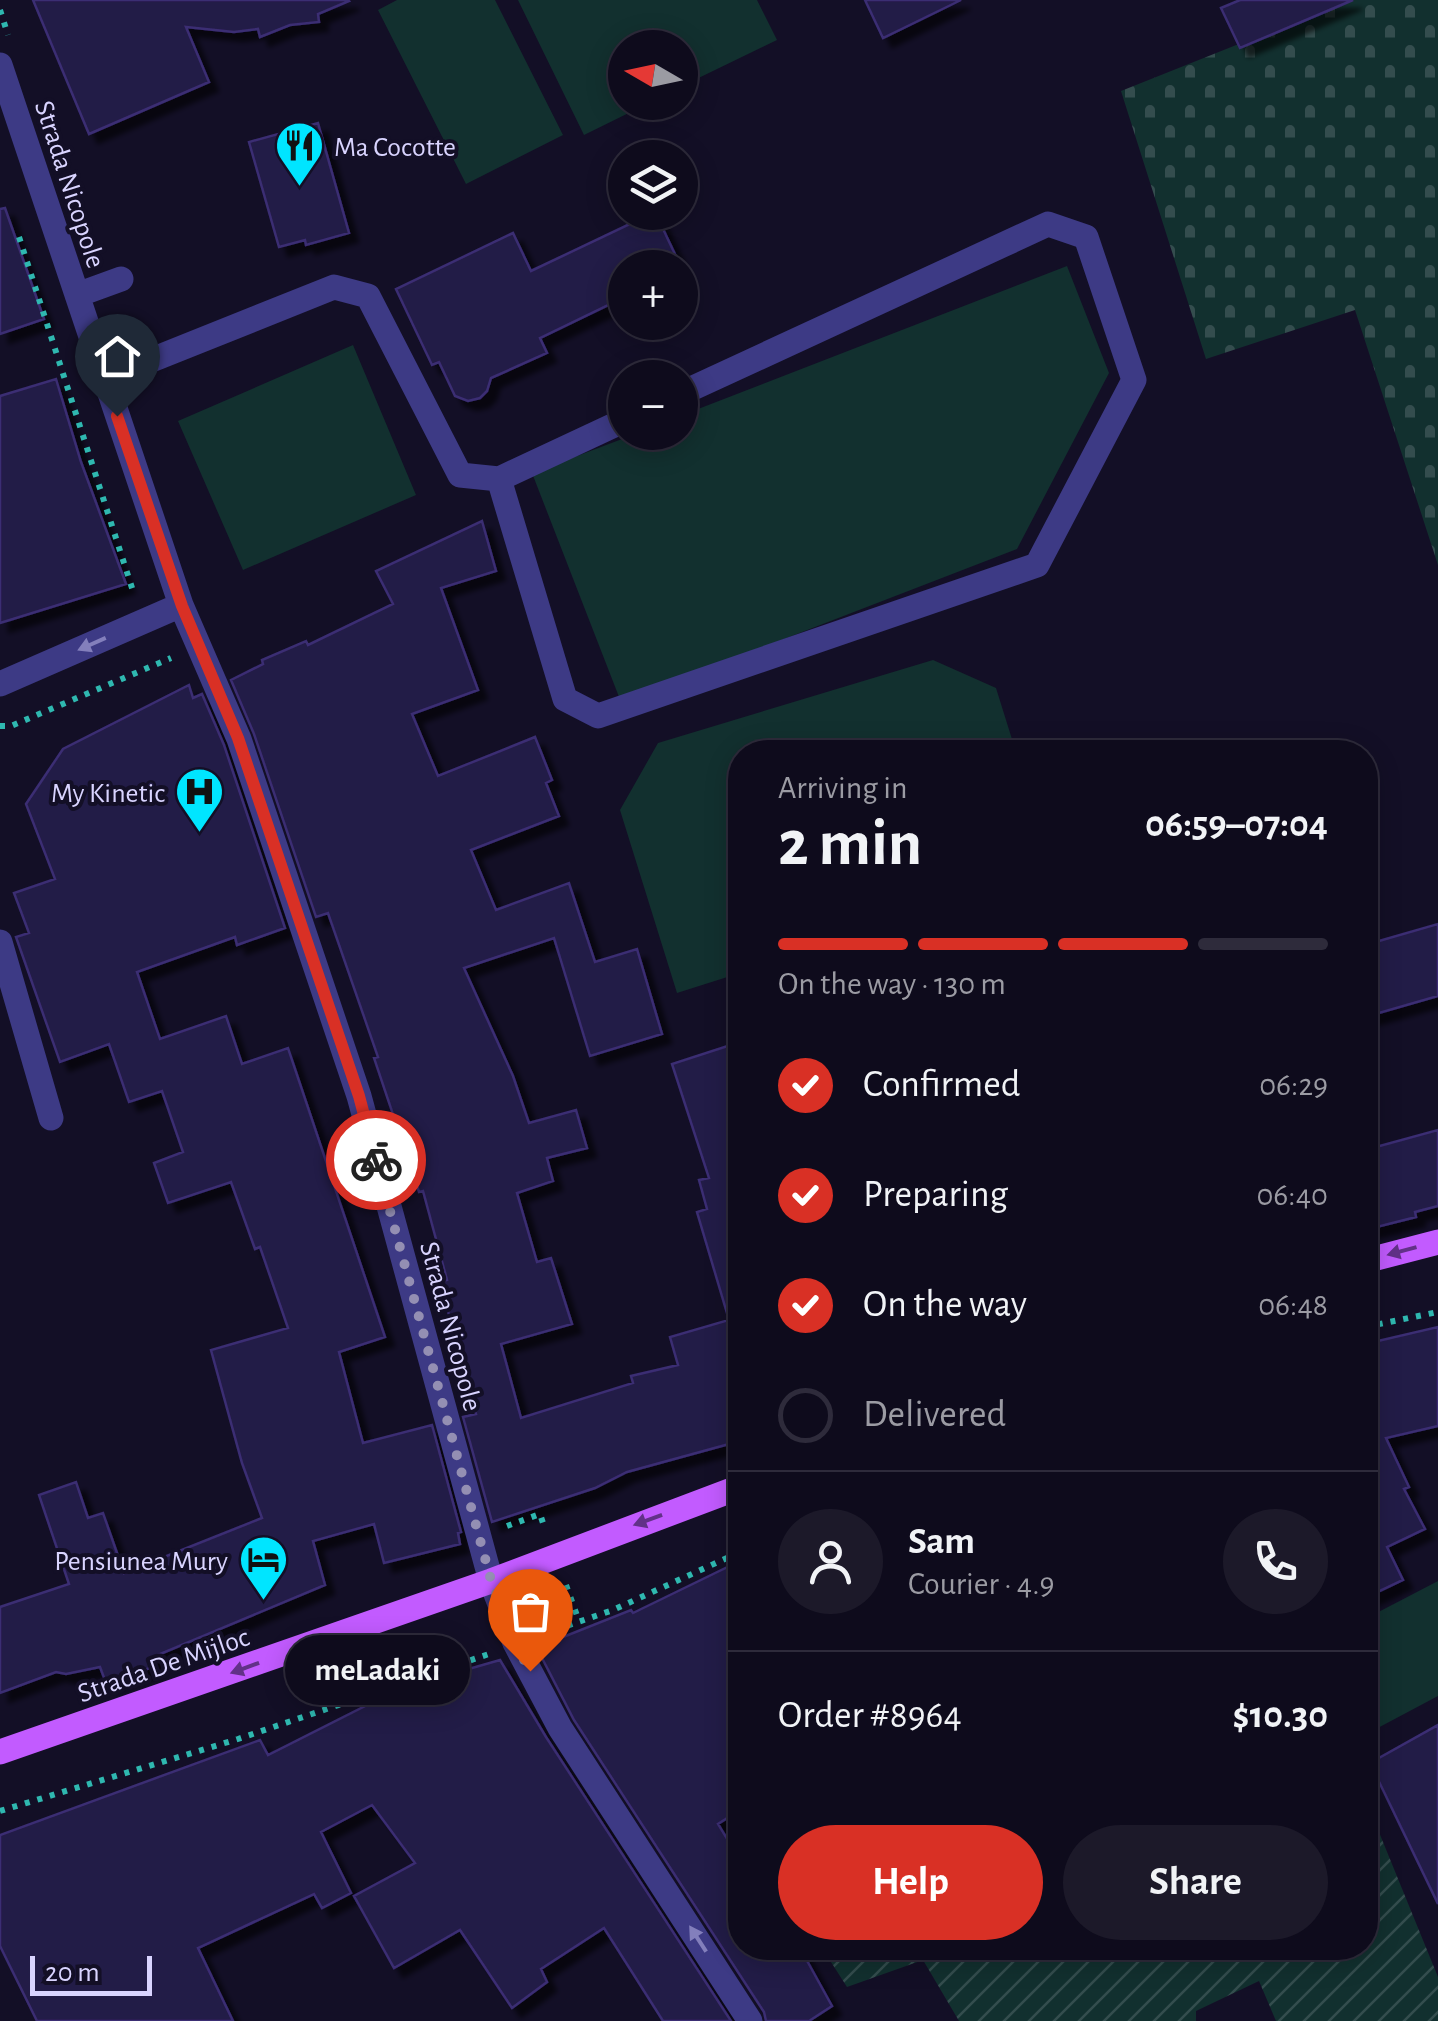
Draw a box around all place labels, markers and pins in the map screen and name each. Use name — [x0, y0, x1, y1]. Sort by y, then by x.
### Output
restaurant icon: Ma Cocotte — [273, 120, 325, 188]
place label: Ma Cocotte — [334, 134, 456, 162]
pin — [75, 314, 160, 417]
hospital icon: My Kinetic — [174, 766, 226, 834]
place label: My Kinetic — [51, 780, 165, 808]
hotel icon: Pensiunea Mury — [237, 1534, 289, 1602]
place label: Pensiunea Mury — [54, 1548, 228, 1576]
pin — [488, 1569, 573, 1672]
callout: meLadaki — [285, 1636, 470, 1706]

